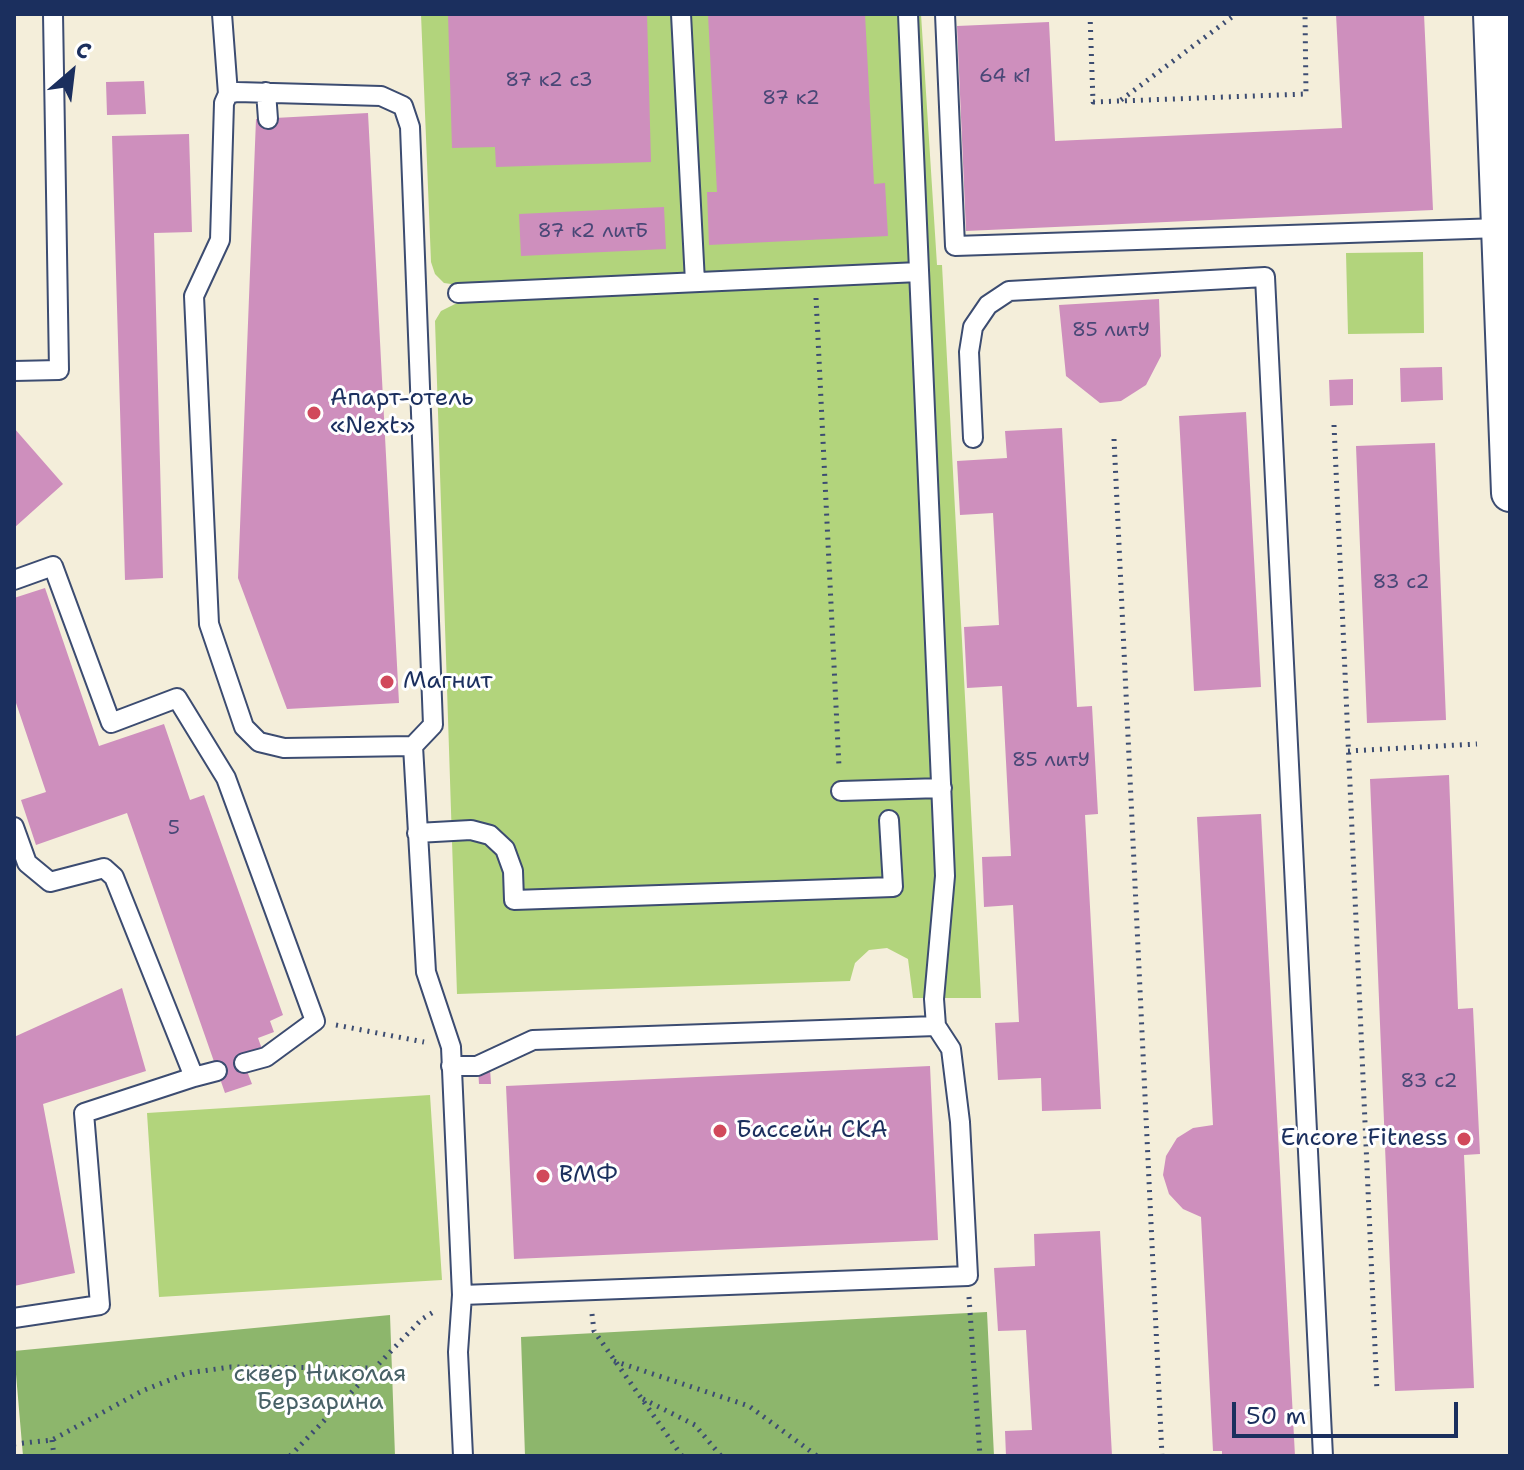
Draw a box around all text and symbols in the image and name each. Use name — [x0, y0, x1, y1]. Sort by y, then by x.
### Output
north arrow — [32, 32, 112, 112]
text: С — [71, 34, 96, 66]
house number: 64 к1 — [979, 65, 1031, 89]
house number: 87 к2 с3 — [505, 69, 593, 93]
house number: 87 к2 — [762, 87, 820, 111]
house number: 87 к2 литБ — [538, 220, 648, 244]
house number: 85 литУ — [1072, 319, 1150, 343]
place label: Апарт-отель «Next» — [330, 385, 474, 441]
marker: Апарт-отель «Next» — [305, 404, 323, 422]
house number: 83 с2 — [1373, 571, 1429, 595]
place label: Магнит — [403, 668, 492, 696]
marker: Магнит — [378, 673, 396, 691]
house number: 85 литУ — [1012, 749, 1090, 773]
house number: 5 — [168, 817, 180, 841]
house number: 83 с2 — [1401, 1070, 1457, 1094]
place label: Бассейн СКА — [736, 1117, 888, 1145]
marker: Бассейн СКА — [711, 1122, 729, 1140]
place label: Encore Fitness — [1281, 1125, 1448, 1153]
marker: Encore Fitness — [1455, 1130, 1473, 1148]
place label: ВМФ — [559, 1162, 618, 1190]
marker: ВМФ — [534, 1167, 552, 1185]
park label: сквер Николая Берзарина — [233, 1361, 407, 1417]
scale bar — [1236, 1386, 1462, 1436]
text: 50 m — [1246, 1400, 1306, 1432]

